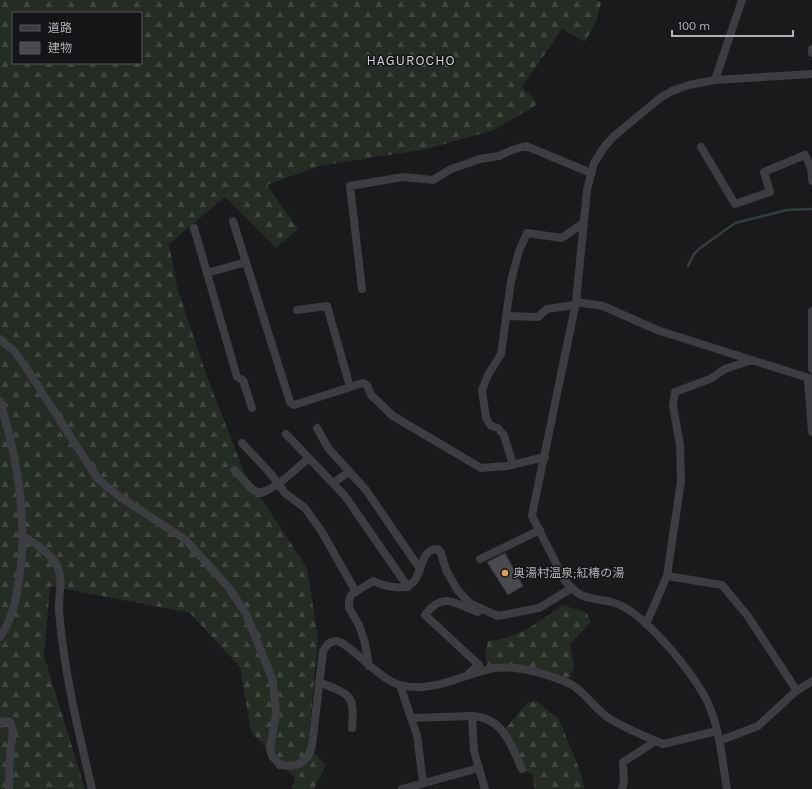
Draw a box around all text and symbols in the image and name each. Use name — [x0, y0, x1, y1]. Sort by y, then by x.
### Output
legend — [12, 12, 142, 64]
scale bar — [672, 12, 793, 38]
text: 100 m — [678, 19, 710, 33]
text: 道路 — [48, 21, 72, 35]
text: 建物 — [48, 41, 72, 55]
district label: HAGUROCHO — [366, 52, 456, 69]
place label: 奥湯村温泉;紅椿の湯 — [513, 566, 624, 580]
marker: 奥湯村温泉;紅椿の湯 — [500, 568, 510, 578]

